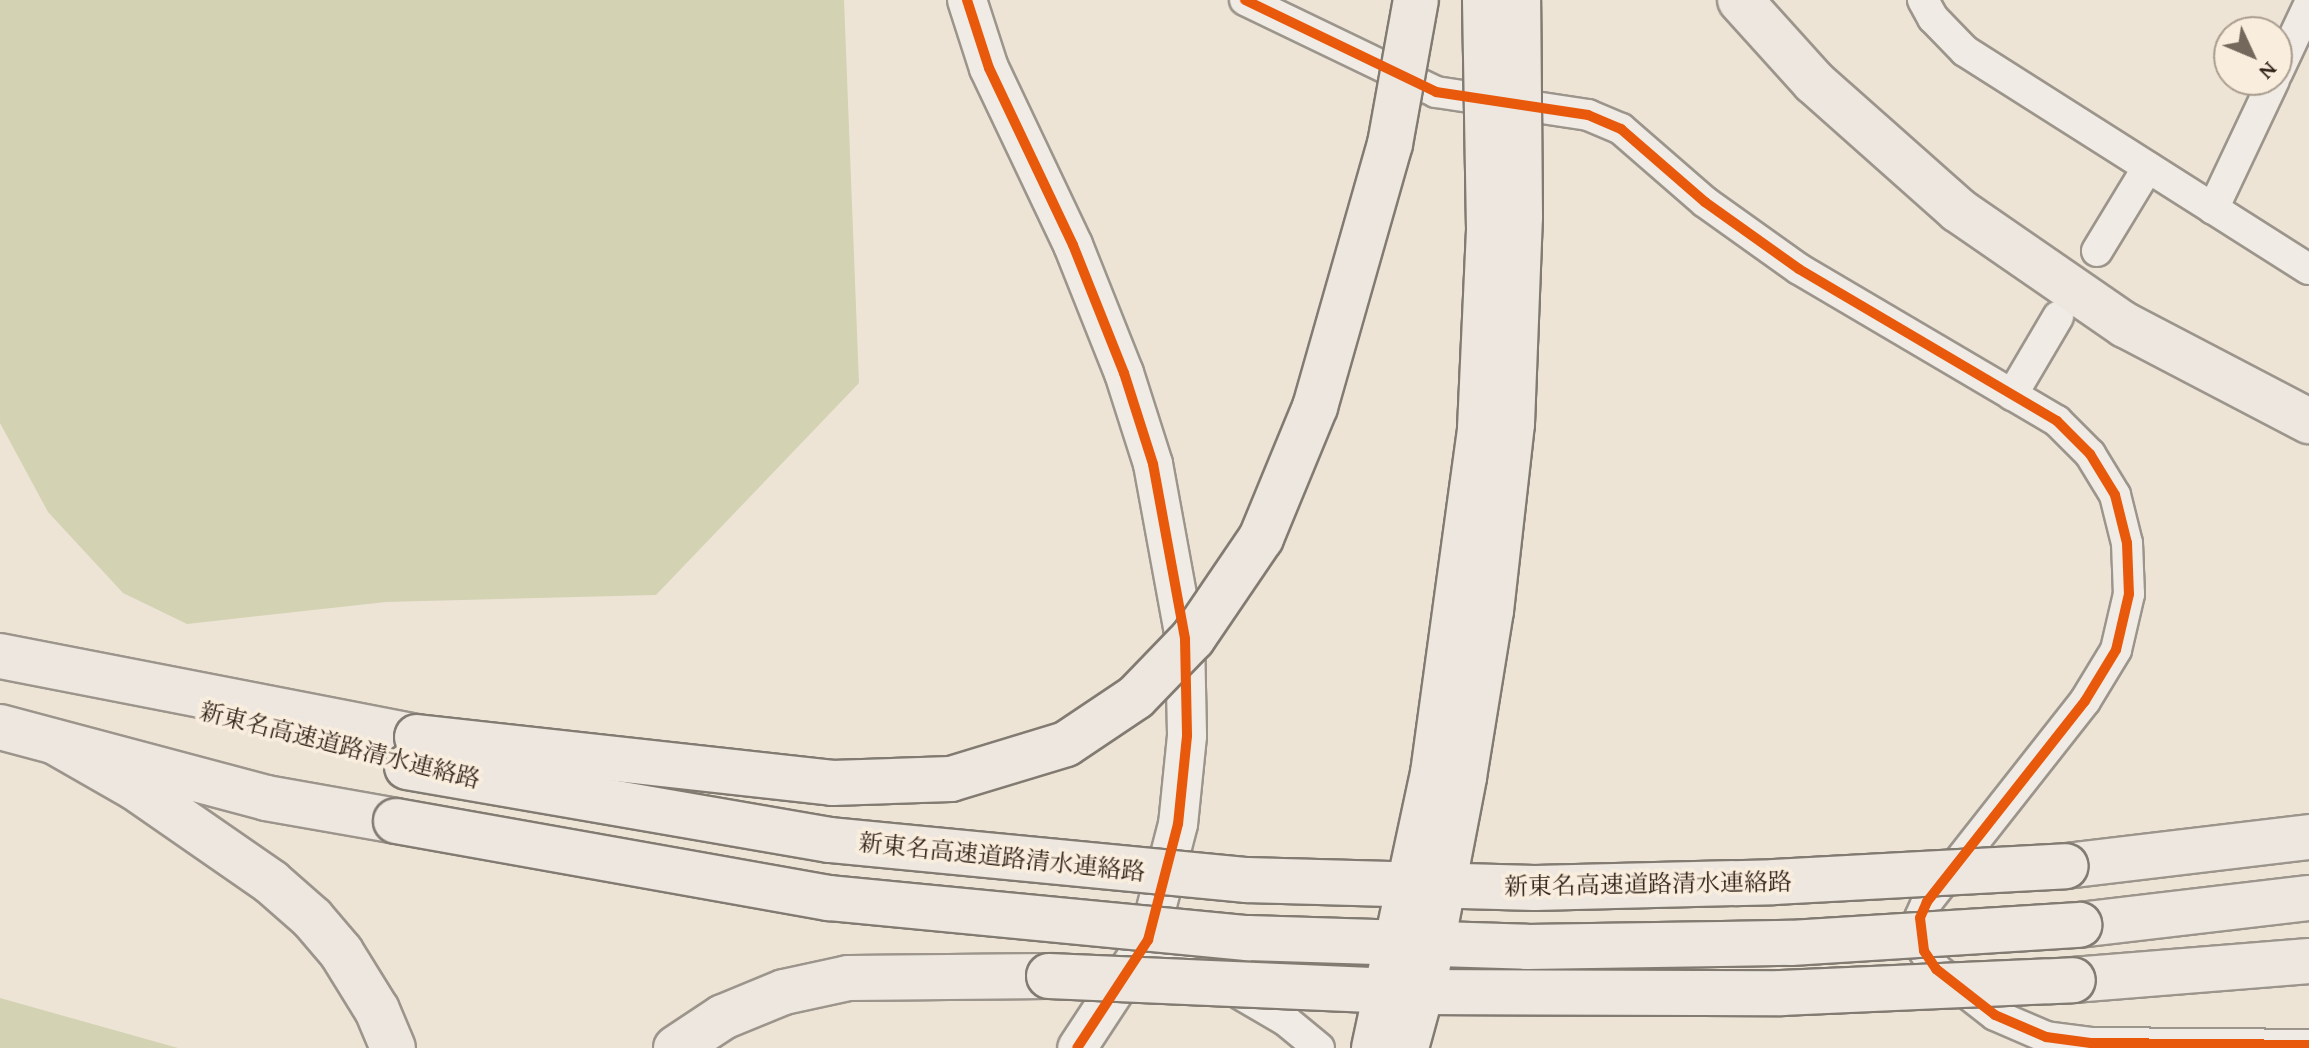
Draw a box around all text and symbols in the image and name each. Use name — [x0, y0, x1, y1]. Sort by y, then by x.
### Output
north arrow — [2213, 16, 2293, 96]
text: N — [2252, 55, 2285, 88]
street label: 新東名高速道路清水連絡路 — [197, 696, 483, 794]
street label: 新東名高速道路清水連絡路 — [857, 828, 1147, 886]
street label: 新東名高速道路清水連絡路 — [1504, 867, 1792, 901]

